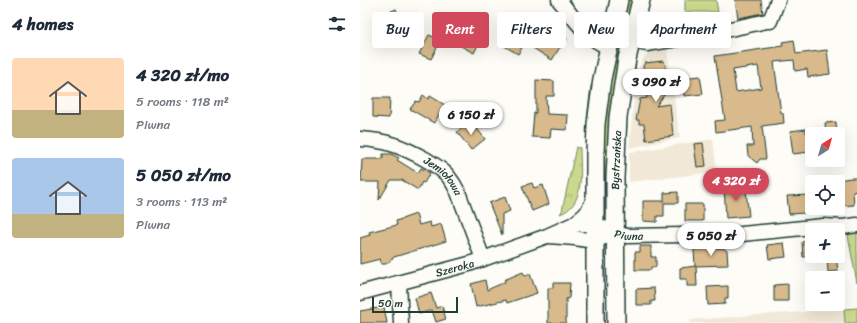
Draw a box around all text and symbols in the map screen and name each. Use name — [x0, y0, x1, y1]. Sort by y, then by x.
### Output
text: 4 homes — [12, 9, 73, 39]
chip: Buy — [372, 12, 424, 48]
chip: Rent — [432, 12, 489, 48]
chip: Filters — [497, 12, 566, 48]
chip: New — [574, 12, 629, 48]
chip: Apartment — [637, 12, 731, 48]
icon: filters — [326, 13, 348, 35]
text: 4 320 zł/mo — [136, 60, 229, 90]
pin: 3 090 zł — [615, 69, 697, 103]
text: 3 090 zł — [632, 70, 680, 93]
icon: home — [44, 74, 92, 122]
text: 5 rooms · 118 m² — [136, 90, 229, 113]
pin: 6 150 zł — [430, 102, 512, 136]
text: 6 150 zł — [448, 103, 494, 126]
text: Piwna — [136, 113, 170, 136]
north arrow — [805, 127, 845, 167]
map controls — [805, 127, 845, 311]
street label: Bystrzańska — [605, 129, 627, 190]
street label: Jemiołowa — [419, 150, 468, 199]
text: 5 050 zł/mo — [136, 160, 231, 190]
pin: 4 320 zł — [695, 168, 777, 202]
text: 4 320 zł — [712, 169, 760, 192]
icon: home — [44, 174, 92, 222]
button: locate — [805, 175, 845, 215]
text: 3 rooms · 113 m² — [136, 190, 227, 213]
text: Piwna — [136, 213, 170, 236]
pin: 5 050 zł — [670, 223, 752, 257]
button: + — [805, 223, 845, 263]
street label: Piwna — [612, 224, 644, 246]
text: 5 050 zł — [686, 224, 736, 247]
street label: Szeroka — [433, 253, 477, 282]
button: − — [805, 271, 845, 311]
text: 50 m — [378, 294, 403, 313]
scale bar — [372, 295, 458, 314]

